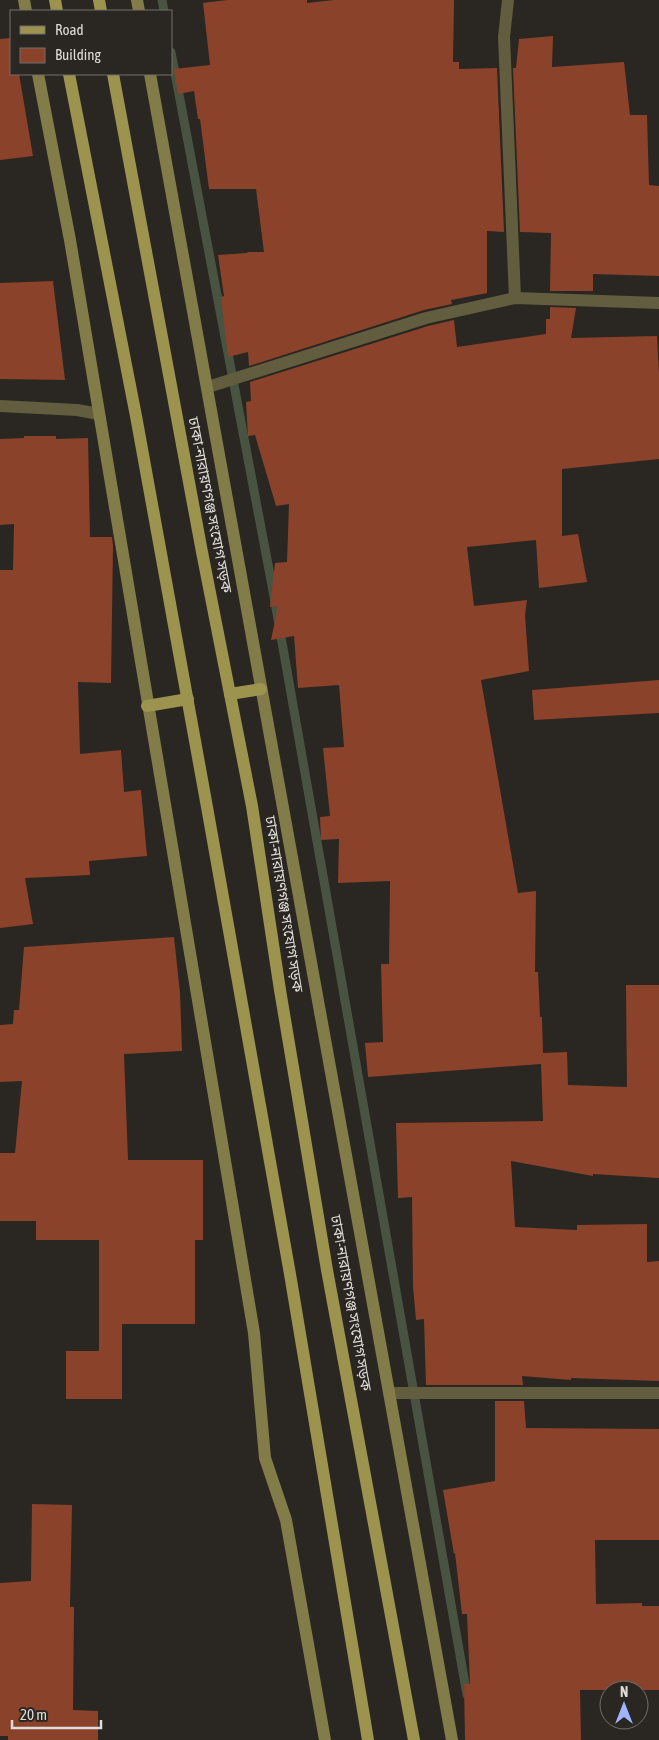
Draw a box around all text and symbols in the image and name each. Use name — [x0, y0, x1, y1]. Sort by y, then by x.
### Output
legend — [10, 10, 172, 75]
text: Road — [55, 21, 84, 38]
text: Building — [55, 46, 101, 63]
street label: ঢাকা-নারায়ণগঞ্জ সংযোগ সড়ক — [185, 415, 236, 595]
street label: ঢাকা-নারায়ণগঞ্জ সংযোগ সড়ক — [262, 813, 307, 994]
street label: ঢাকা-নারায়ণগঞ্জ সংযোগ সড়ক — [327, 1213, 376, 1393]
north arrow — [599, 1680, 649, 1730]
text: N — [620, 1684, 628, 1700]
scale bar — [12, 1698, 101, 1730]
text: 20 m — [20, 1706, 47, 1723]

